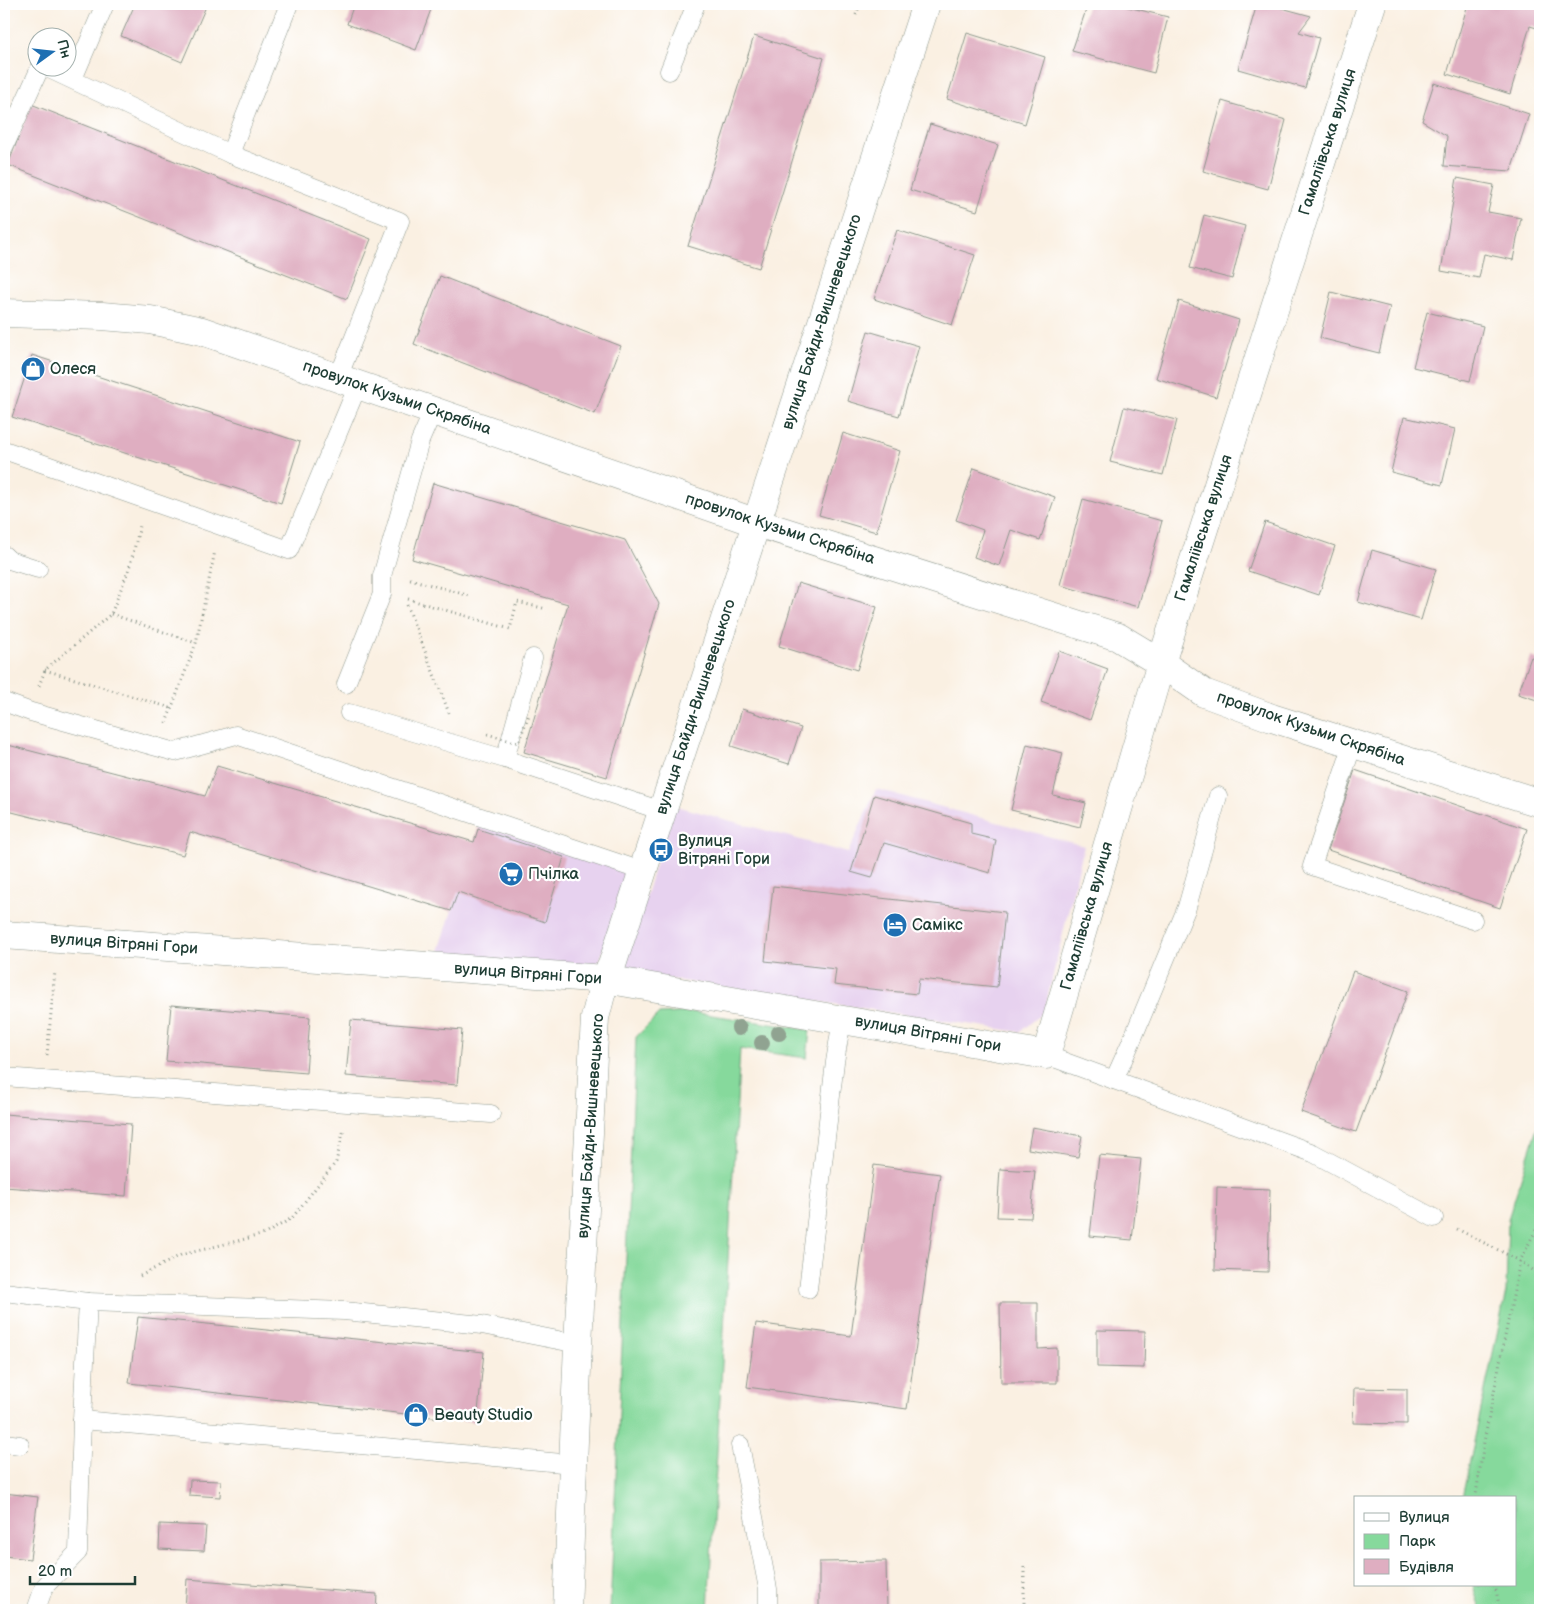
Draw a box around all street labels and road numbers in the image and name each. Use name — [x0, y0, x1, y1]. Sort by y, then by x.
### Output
street label: Гамаліївська вулиця — [1295, 66, 1361, 218]
street label: вулиця Байди-Вишневецького — [778, 212, 866, 432]
street label: провулок Кузьми Скрябіна — [300, 357, 494, 439]
street label: Гамаліївська вулиця — [1171, 452, 1237, 604]
street label: провулок Кузьми Скрябіна — [683, 489, 878, 569]
street label: вулиця Байди-Вишневецького — [652, 597, 740, 817]
street label: провулок Кузьми Скрябіна — [1214, 688, 1408, 770]
street label: Гамаліївська вулиця — [1057, 840, 1117, 992]
street label: вулиця Вітряні Гори — [49, 929, 199, 959]
street label: вулиця Вітряні Гори — [453, 959, 603, 989]
street label: вулиця Вітряні Гори — [853, 1012, 1003, 1056]
street label: вулиця Байди-Вишневецького — [574, 1013, 608, 1239]

